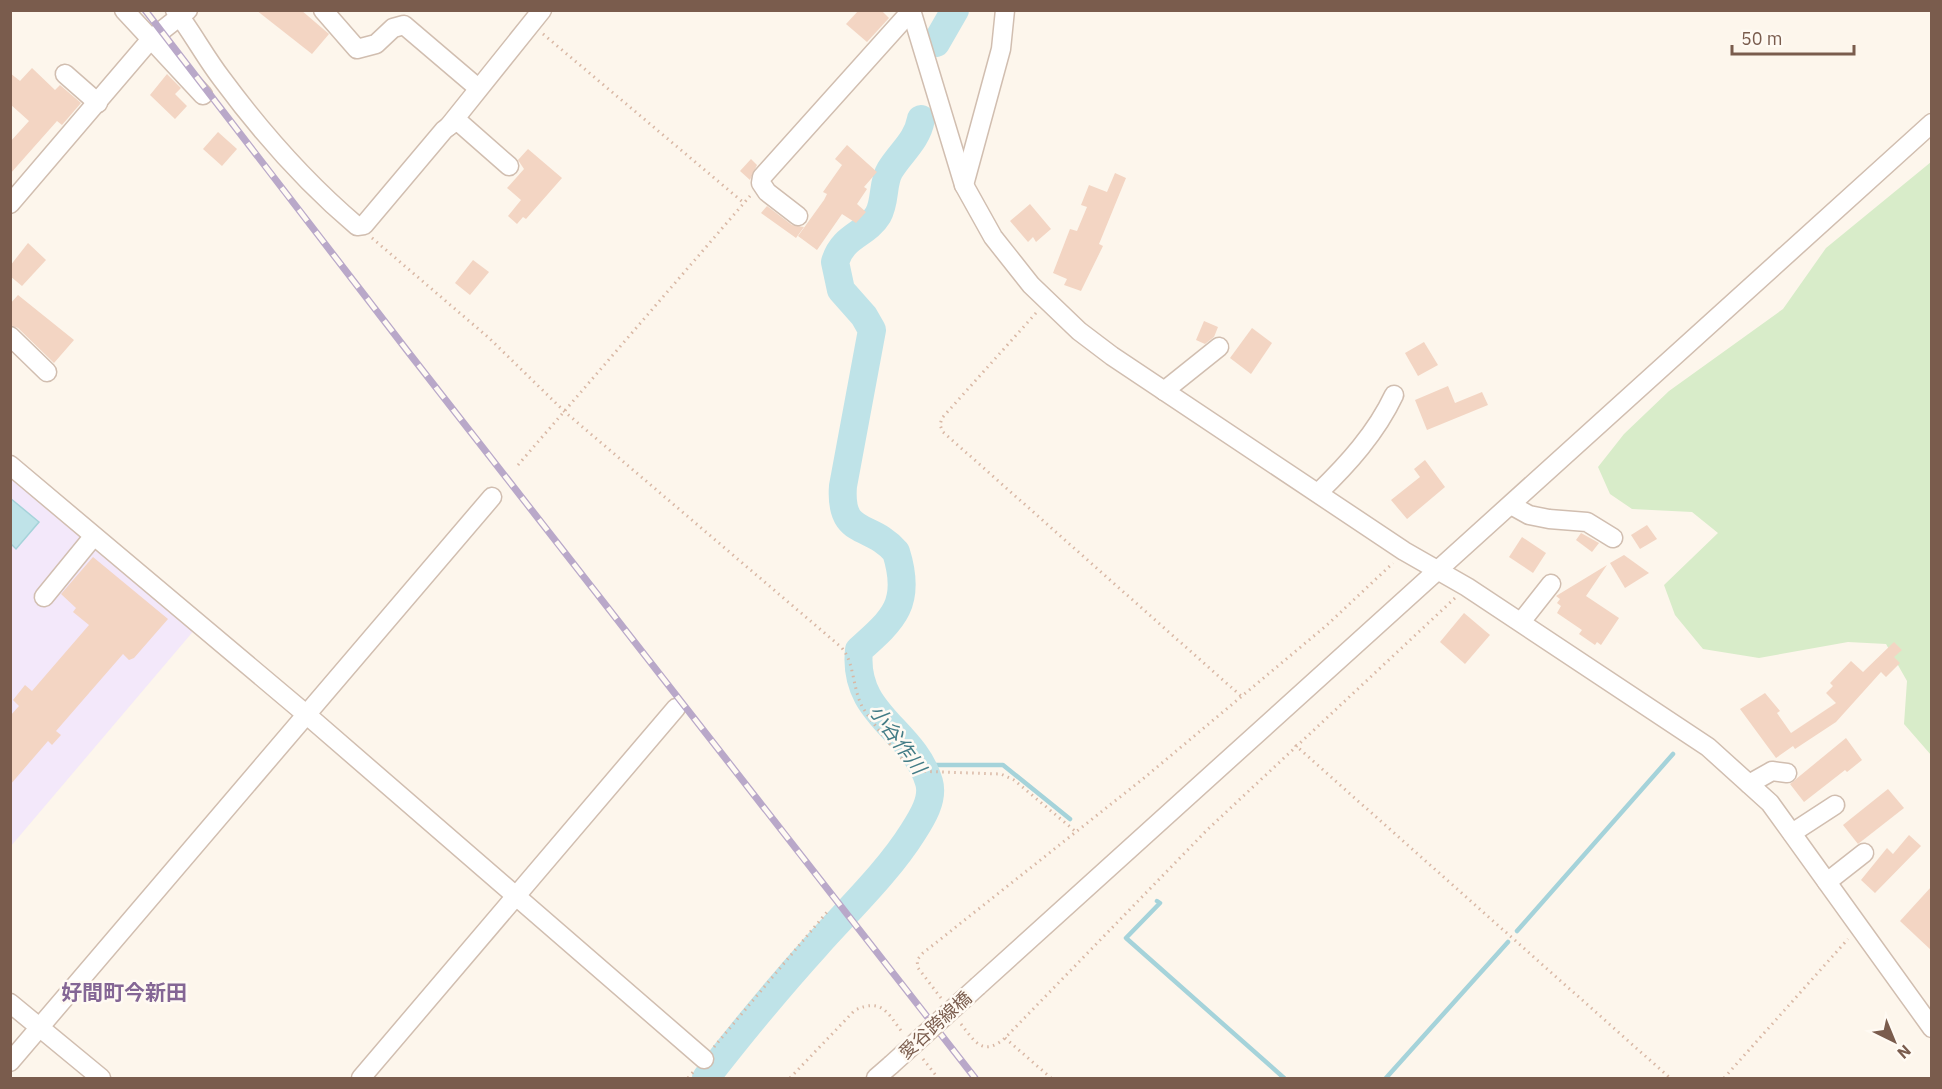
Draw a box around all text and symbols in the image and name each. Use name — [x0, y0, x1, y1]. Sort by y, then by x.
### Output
scale bar — [1732, 18, 1854, 56]
text: 50 m — [1741, 27, 1783, 50]
water label: 小谷作川 — [864, 699, 934, 781]
district label: 好間町今新田 — [61, 978, 187, 1006]
street label: 愛谷跨線橋 — [894, 986, 976, 1064]
north arrow — [1864, 1011, 1924, 1071]
text: N — [1893, 1041, 1915, 1063]

